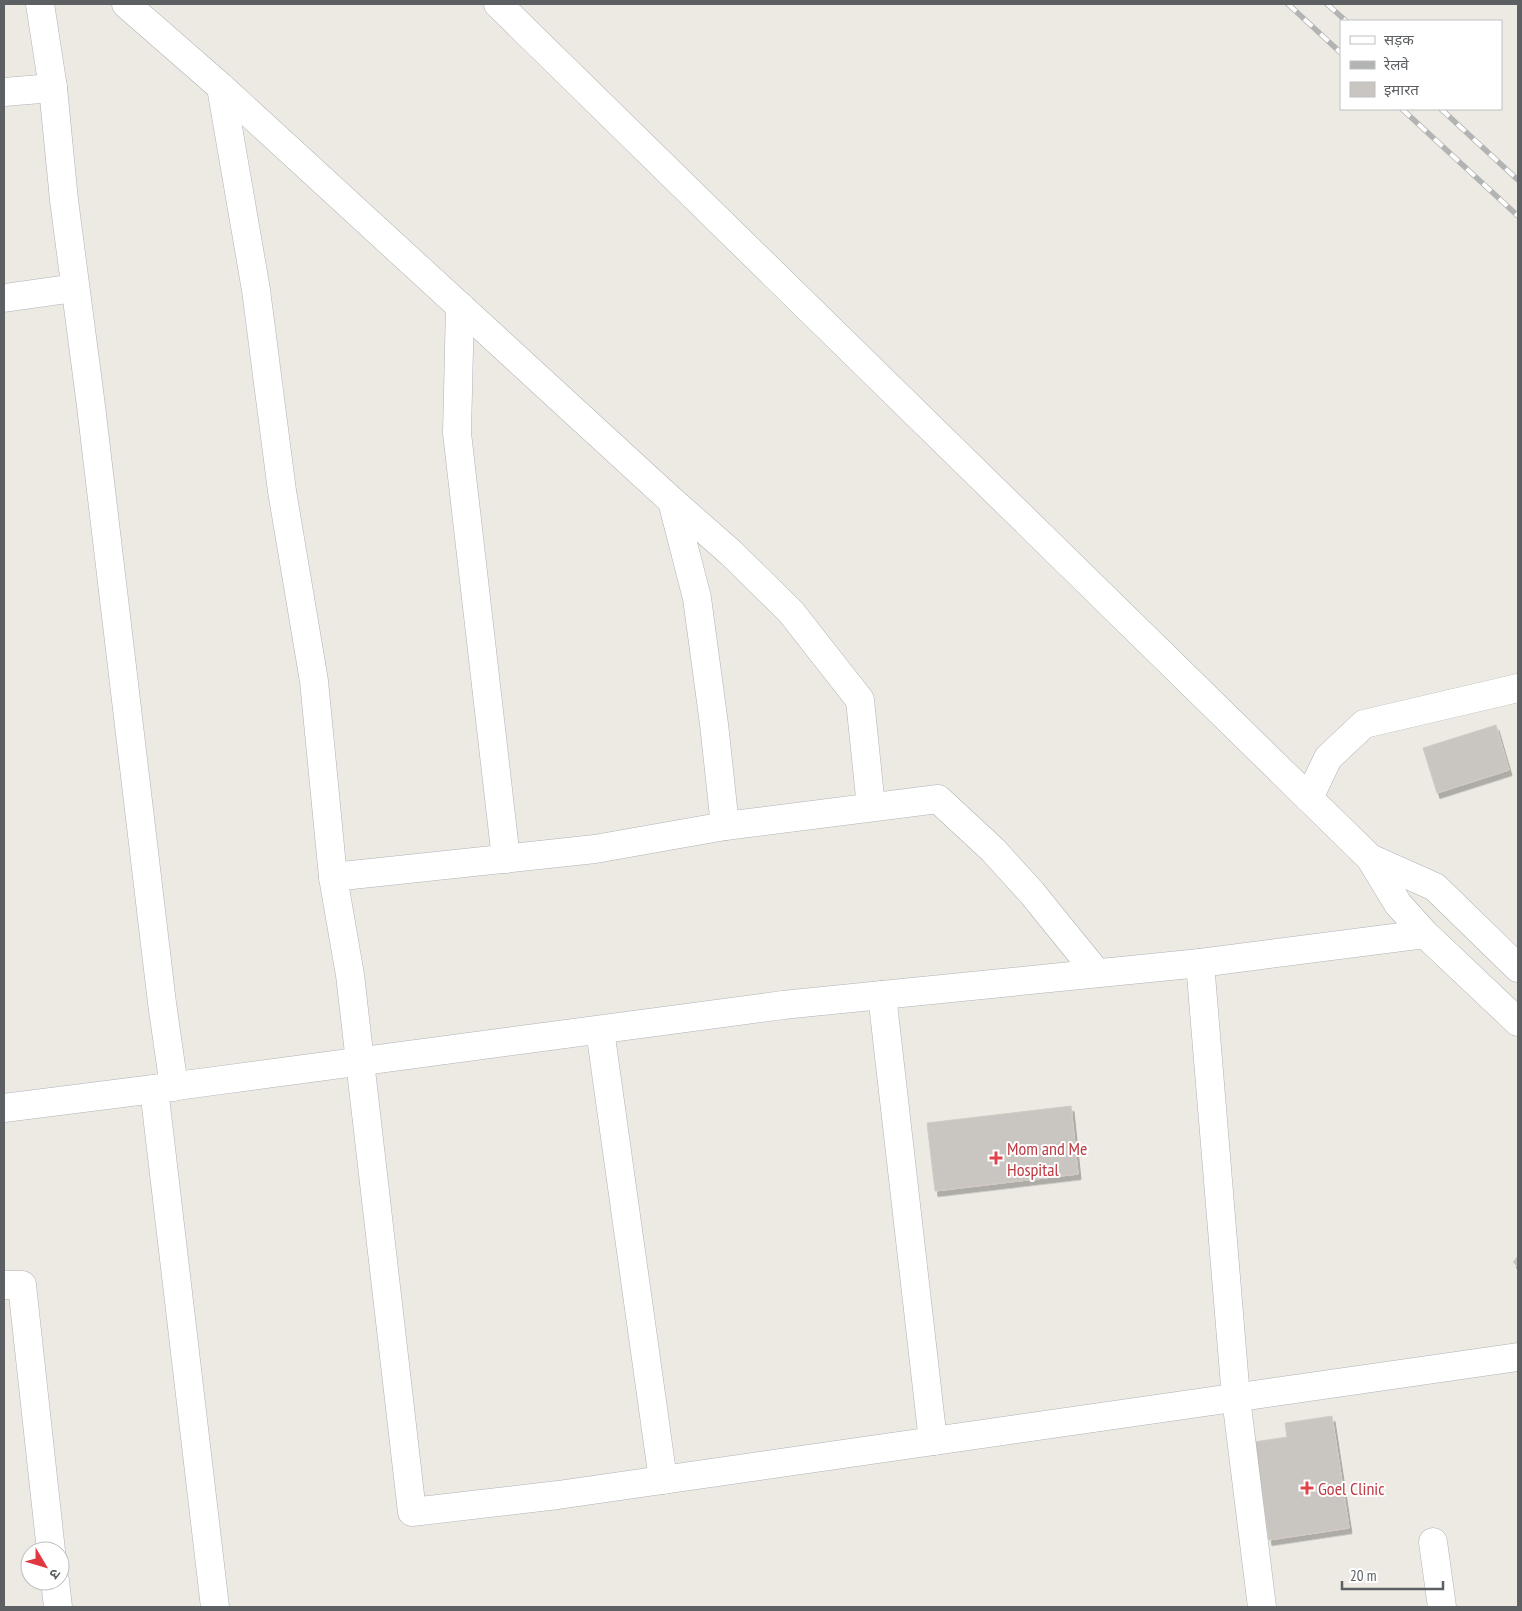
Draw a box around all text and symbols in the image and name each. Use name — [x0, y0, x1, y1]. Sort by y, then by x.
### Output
legend — [1340, 20, 1502, 110]
text: सड़क — [1384, 30, 1414, 49]
text: रेलवे — [1383, 55, 1409, 74]
text: इमारत — [1384, 80, 1419, 99]
place label: Mom and Me Hospital — [1007, 1137, 1087, 1181]
marker: Mom and Me Hospital — [989, 1151, 1003, 1165]
place label: Goel Clinic — [1318, 1477, 1385, 1500]
marker: Goel Clinic — [1300, 1481, 1314, 1495]
north arrow — [20, 1541, 70, 1591]
scale bar — [1342, 1558, 1443, 1590]
text: उ — [45, 1565, 65, 1583]
text: 20 m — [1350, 1566, 1376, 1585]

